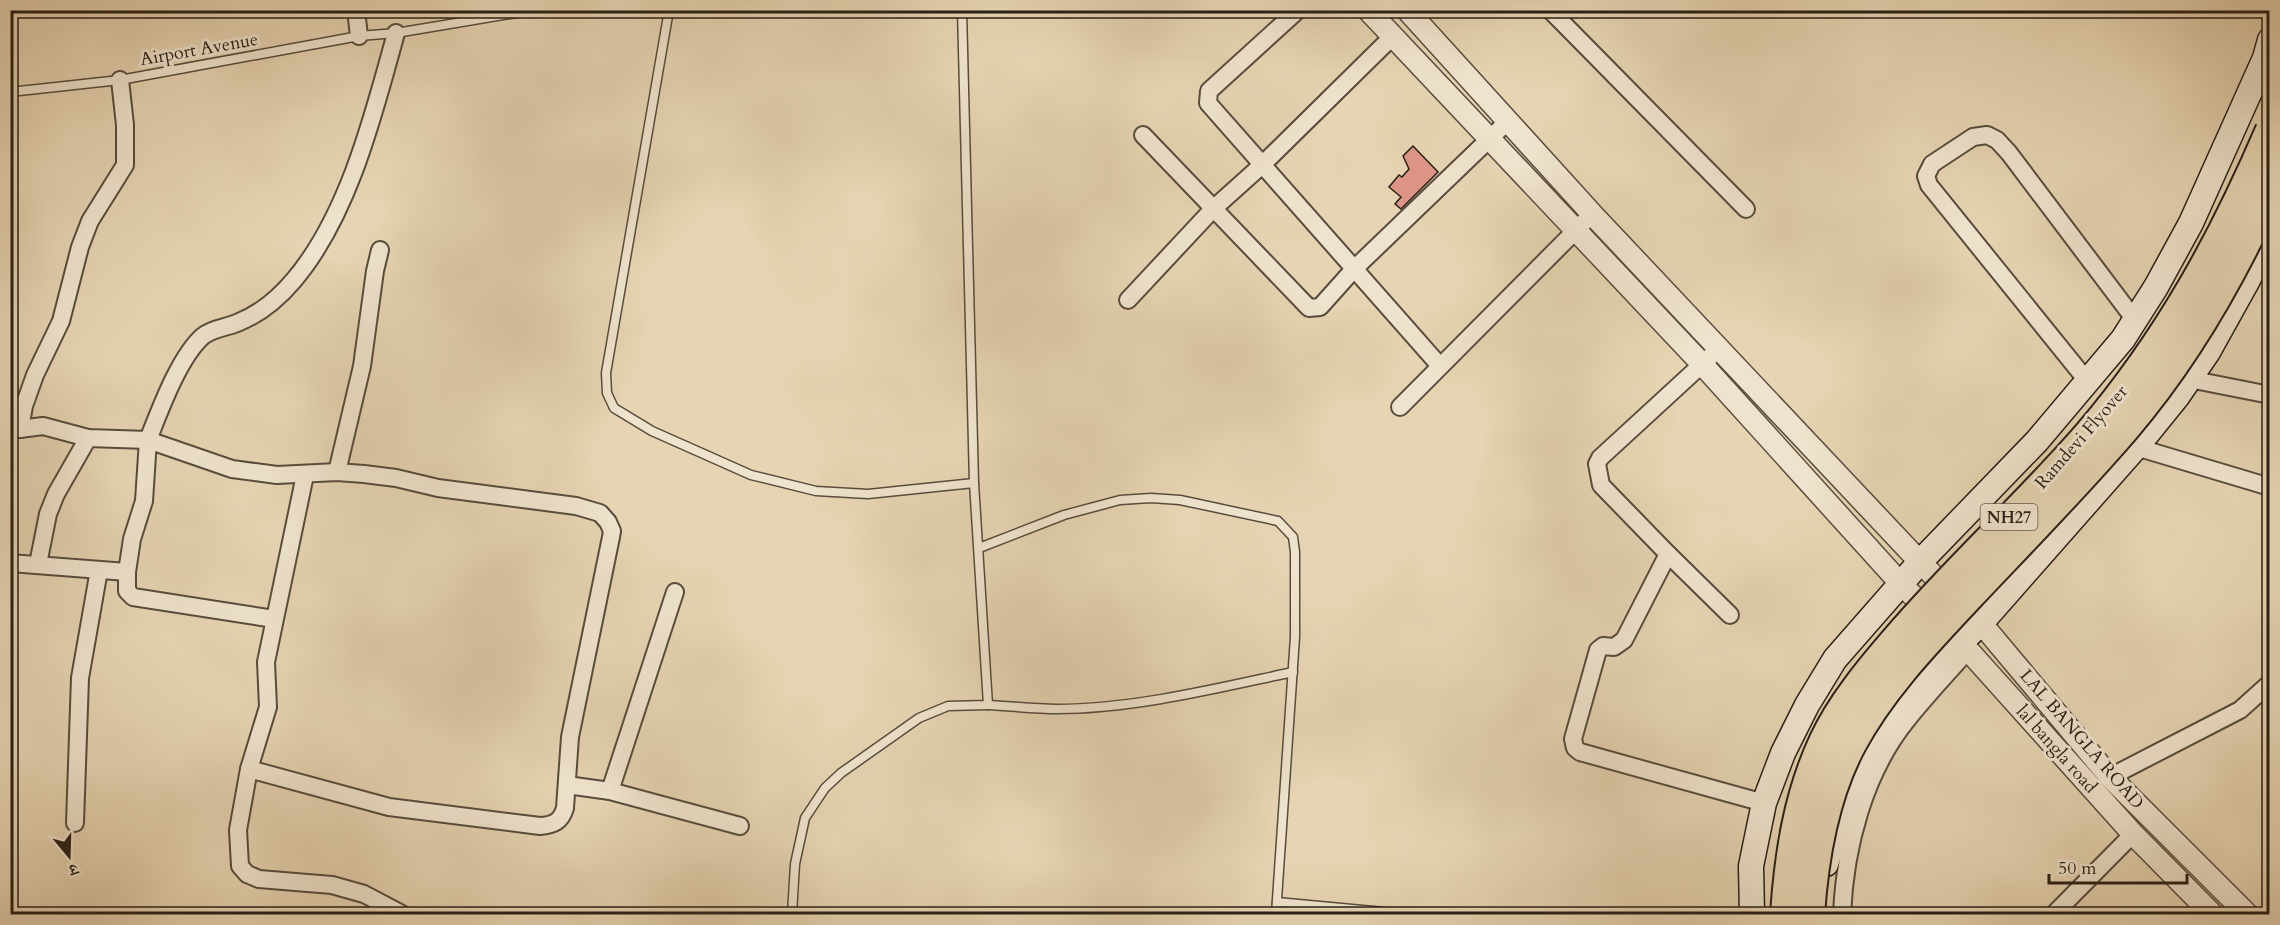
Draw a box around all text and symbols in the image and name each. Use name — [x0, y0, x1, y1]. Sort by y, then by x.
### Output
street label: Airport Avenue — [138, 27, 260, 72]
street label: Ramdevi Flyover — [2029, 380, 2134, 495]
road number: NH27 — [1980, 504, 2038, 530]
street label: LAL BANGLA ROAD — [2014, 664, 2149, 815]
street label: lal bangla road — [2010, 700, 2103, 799]
north arrow — [39, 826, 99, 886]
scale bar — [2049, 847, 2187, 885]
text: 50 m — [2058, 856, 2097, 881]
text: उ — [64, 857, 82, 882]

